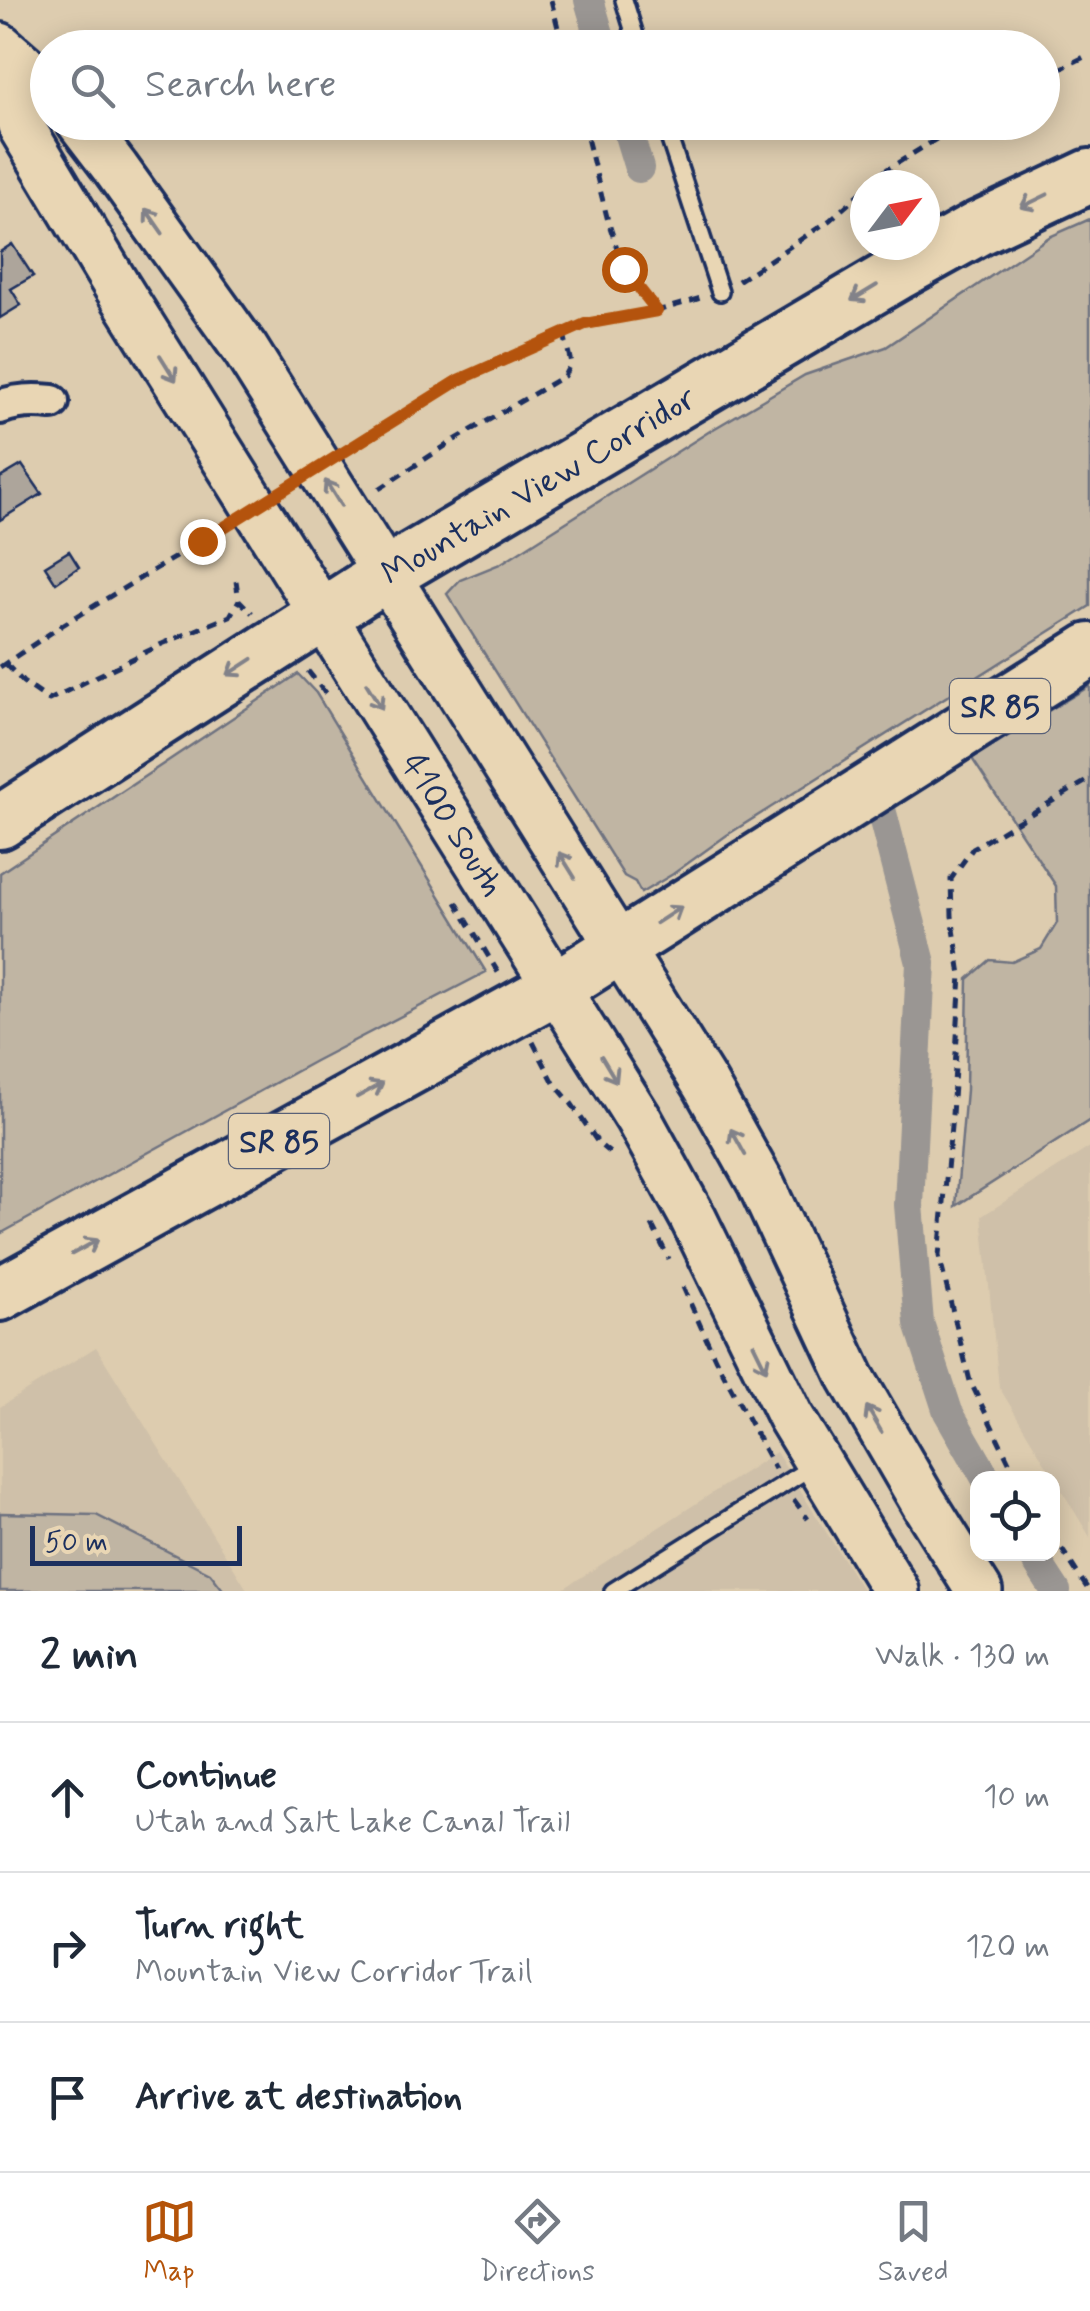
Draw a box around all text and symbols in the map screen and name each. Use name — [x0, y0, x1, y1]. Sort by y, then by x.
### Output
search box — [30, 30, 1060, 140]
icon: search — [65, 58, 120, 113]
text: Search here — [145, 61, 336, 110]
north arrow — [850, 170, 940, 260]
one-way arrow — [1020, 193, 1050, 212]
one-way arrow — [144, 208, 165, 236]
route start — [602, 247, 648, 293]
one-way arrow — [850, 283, 879, 303]
one-way arrow — [157, 353, 178, 382]
street label: Mountain View Corridor — [373, 376, 705, 597]
one-way arrow — [322, 479, 343, 507]
route end — [180, 519, 226, 565]
one-way arrow — [226, 656, 254, 677]
road number: SR 85 — [950, 679, 1050, 733]
one-way arrow — [363, 682, 384, 710]
street label: 4100 South — [390, 745, 515, 906]
one-way arrow — [557, 851, 578, 879]
one-way arrow — [654, 905, 683, 926]
one-way arrow — [599, 1054, 619, 1083]
one-way arrow — [355, 1080, 384, 1100]
road number: SR 85 — [229, 1114, 329, 1168]
one-way arrow — [728, 1127, 748, 1157]
one-way arrow — [70, 1237, 100, 1257]
one-way arrow — [751, 1341, 770, 1371]
one-way arrow — [864, 1405, 884, 1434]
map controls — [970, 1471, 1060, 1561]
button: locate — [970, 1471, 1060, 1561]
scale bar — [30, 1521, 242, 1566]
text: 50 m — [45, 1525, 108, 1562]
text: 2 min — [40, 1629, 139, 1684]
text: Walk · 130 m — [875, 1635, 1050, 1677]
text: Continue — [135, 1752, 277, 1801]
icon: ahead — [40, 1770, 95, 1825]
text: 10 m — [983, 1776, 1050, 1818]
text: Utah and Salt Lake Canal Trail — [135, 1801, 570, 1843]
text: Turn right — [135, 1902, 304, 1951]
icon: right — [40, 1920, 95, 1975]
text: 120 m — [965, 1926, 1050, 1968]
text: Mountain View Corridor Trail — [135, 1951, 532, 1993]
icon: arrive — [40, 2070, 95, 2125]
text: Arrive at destination — [135, 2073, 462, 2122]
tab: Map — [142, 2194, 197, 2291]
tab: Directions — [480, 2194, 595, 2291]
tab: Saved — [878, 2194, 948, 2291]

